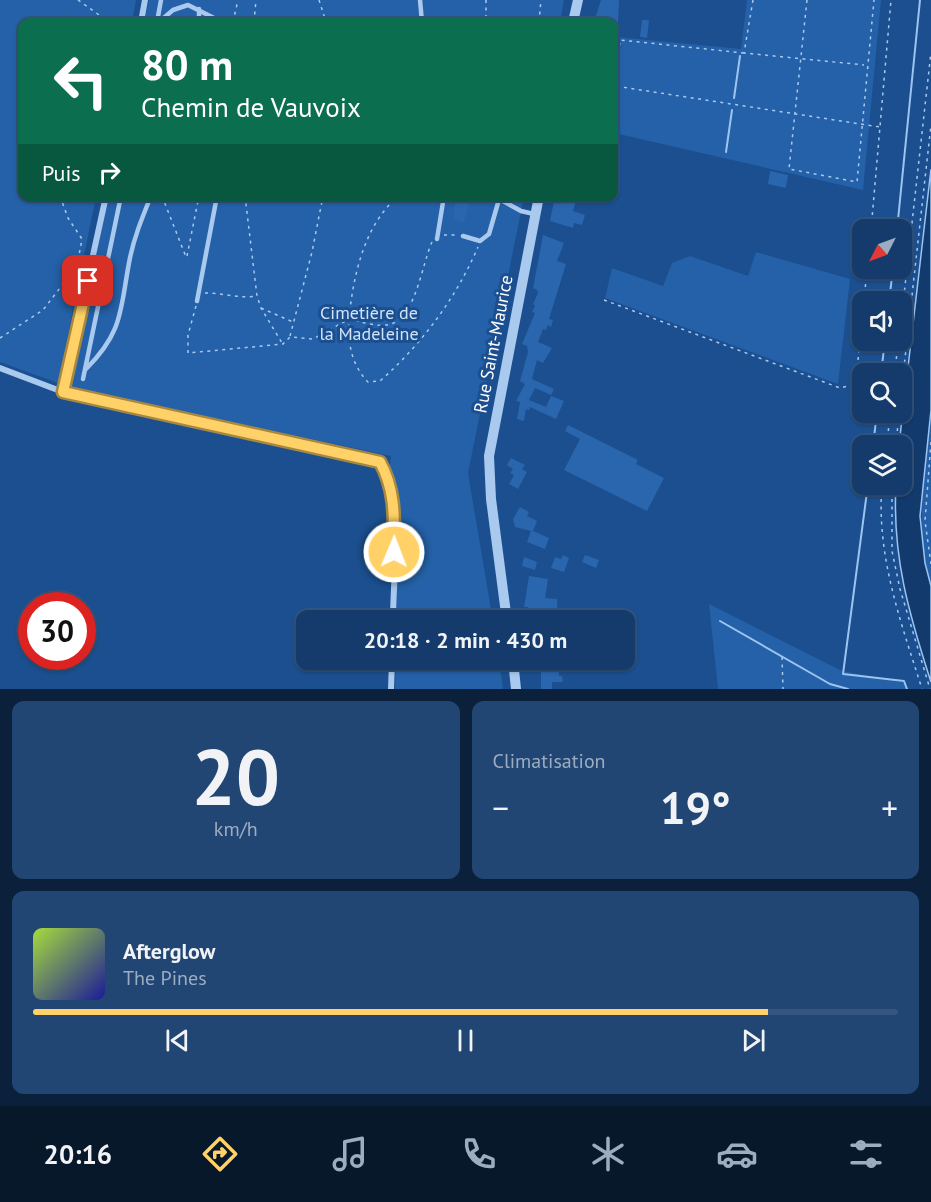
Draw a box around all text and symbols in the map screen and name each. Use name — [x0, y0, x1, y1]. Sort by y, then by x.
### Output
text: 80 m — [141, 37, 233, 92]
icon: left — [42, 42, 120, 120]
text: Chemin de Vauvoix — [141, 90, 361, 124]
icon: right — [93, 156, 126, 189]
text: Puis — [42, 159, 81, 187]
north arrow — [852, 219, 912, 279]
map controls — [852, 219, 912, 495]
pin — [62, 255, 113, 306]
icon: arrive — [71, 264, 104, 297]
street label: Rue Saint-Maurice — [468, 273, 518, 415]
button: sound — [852, 291, 912, 351]
park label: Cimetière de la Madeleine — [319, 301, 419, 345]
button: search — [852, 363, 912, 423]
button: layers — [852, 435, 912, 495]
position arrow — [362, 520, 426, 584]
speed limit sign: 30 — [18, 592, 96, 670]
text: 20:18 · 2 min · 430 m — [364, 626, 567, 654]
text: 20 — [192, 726, 280, 827]
text: Climatisation — [493, 748, 606, 774]
text: 19° — [660, 778, 731, 836]
text: − — [493, 786, 509, 829]
text: + — [881, 786, 898, 829]
text: km/h — [214, 816, 258, 842]
text: Afterglow — [123, 937, 215, 965]
text: The Pines — [123, 965, 207, 991]
icon: previous — [161, 1024, 194, 1057]
icon: pause — [449, 1024, 482, 1057]
icon: next — [737, 1024, 770, 1057]
icon: directions — [199, 1133, 241, 1175]
icon: music — [329, 1133, 371, 1175]
icon: phone — [458, 1133, 500, 1175]
icon: climate — [587, 1133, 629, 1175]
icon: car — [716, 1133, 758, 1175]
icon: filters — [845, 1133, 887, 1175]
text: 20:16 — [44, 1137, 112, 1171]

